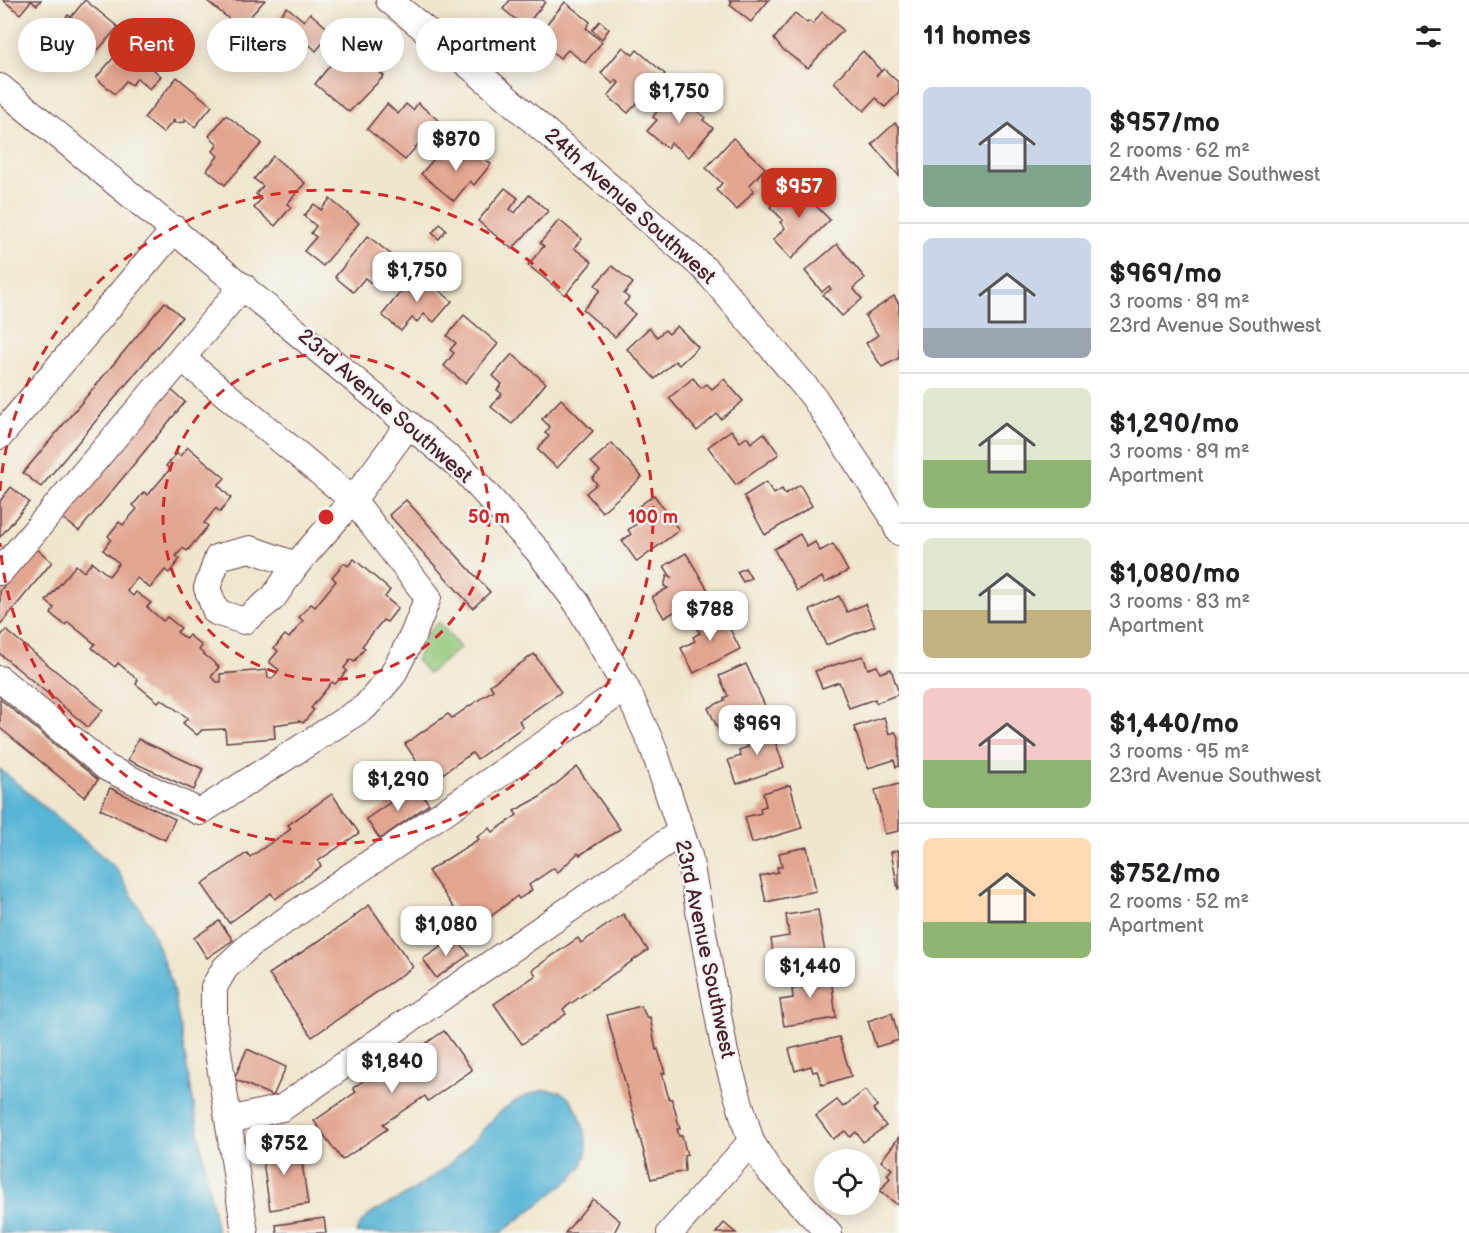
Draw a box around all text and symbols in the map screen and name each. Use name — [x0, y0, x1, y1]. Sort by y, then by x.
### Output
chip: Buy — [18, 18, 96, 72]
chip: Rent — [108, 18, 195, 72]
chip: Filters — [207, 18, 308, 72]
chip: New — [320, 18, 404, 72]
chip: Apartment — [416, 18, 557, 72]
icon: filters — [1412, 20, 1445, 53]
text: 11 homes — [923, 21, 1031, 52]
pin: $1,750 — [630, 73, 728, 124]
text: $1,750 — [648, 80, 710, 104]
text: $957/mo — [1109, 108, 1220, 139]
icon: home — [971, 111, 1043, 183]
pin: $870 — [420, 121, 492, 172]
street label: 24th Avenue Southwest — [539, 123, 721, 290]
text: $870 — [432, 128, 480, 152]
text: 2 rooms · 62 m² — [1109, 139, 1250, 163]
text: 24th Avenue Southwest — [1109, 163, 1320, 187]
pin: $957 — [763, 168, 835, 219]
text: $957 — [775, 175, 823, 199]
pin: $1,750 — [368, 252, 466, 303]
text: $1,750 — [386, 259, 448, 283]
text: $969/mo — [1109, 259, 1222, 290]
icon: home — [971, 262, 1043, 334]
text: 3 rooms · 89 m² — [1109, 290, 1250, 314]
text: 23rd Avenue Southwest — [1109, 314, 1321, 338]
street label: 23rd Avenue Southwest — [293, 324, 478, 489]
text: $1,290/mo — [1109, 409, 1239, 440]
icon: home — [971, 412, 1043, 484]
text: 3 rooms · 89 m² — [1109, 440, 1250, 464]
text: Apartment — [1109, 464, 1204, 488]
centre of rings — [316, 507, 336, 527]
text: 50 m — [468, 507, 510, 528]
text: 100 m — [628, 507, 678, 528]
text: $1,080/mo — [1109, 559, 1240, 590]
icon: home — [971, 562, 1043, 634]
text: 3 rooms · 83 m² — [1109, 590, 1250, 614]
pin: $788 — [674, 591, 746, 642]
text: $788 — [686, 598, 734, 622]
text: Apartment — [1109, 614, 1204, 638]
pin: $969 — [721, 705, 793, 756]
text: $1,440/mo — [1109, 709, 1239, 740]
text: $969 — [733, 712, 781, 736]
icon: home — [971, 712, 1043, 784]
text: 3 rooms · 95 m² — [1109, 740, 1249, 764]
pin: $1,290 — [349, 761, 447, 812]
text: 23rd Avenue Southwest — [1109, 764, 1321, 788]
text: $1,290 — [367, 768, 429, 792]
street label: 23rd Avenue Southwest — [670, 837, 740, 1061]
text: $752/mo — [1109, 859, 1220, 890]
icon: home — [971, 862, 1043, 934]
text: 2 rooms · 52 m² — [1109, 890, 1249, 914]
pin: $1,080 — [397, 906, 495, 957]
text: $1,080 — [415, 913, 477, 937]
text: Apartment — [1109, 914, 1204, 938]
pin: $1,440 — [761, 948, 859, 999]
text: $1,440 — [779, 955, 841, 979]
pin: $1,840 — [343, 1043, 441, 1094]
text: $1,840 — [361, 1050, 423, 1074]
pin: $752 — [248, 1125, 320, 1176]
text: $752 — [260, 1132, 308, 1156]
map controls — [814, 1149, 880, 1215]
button: locate — [814, 1149, 880, 1215]

